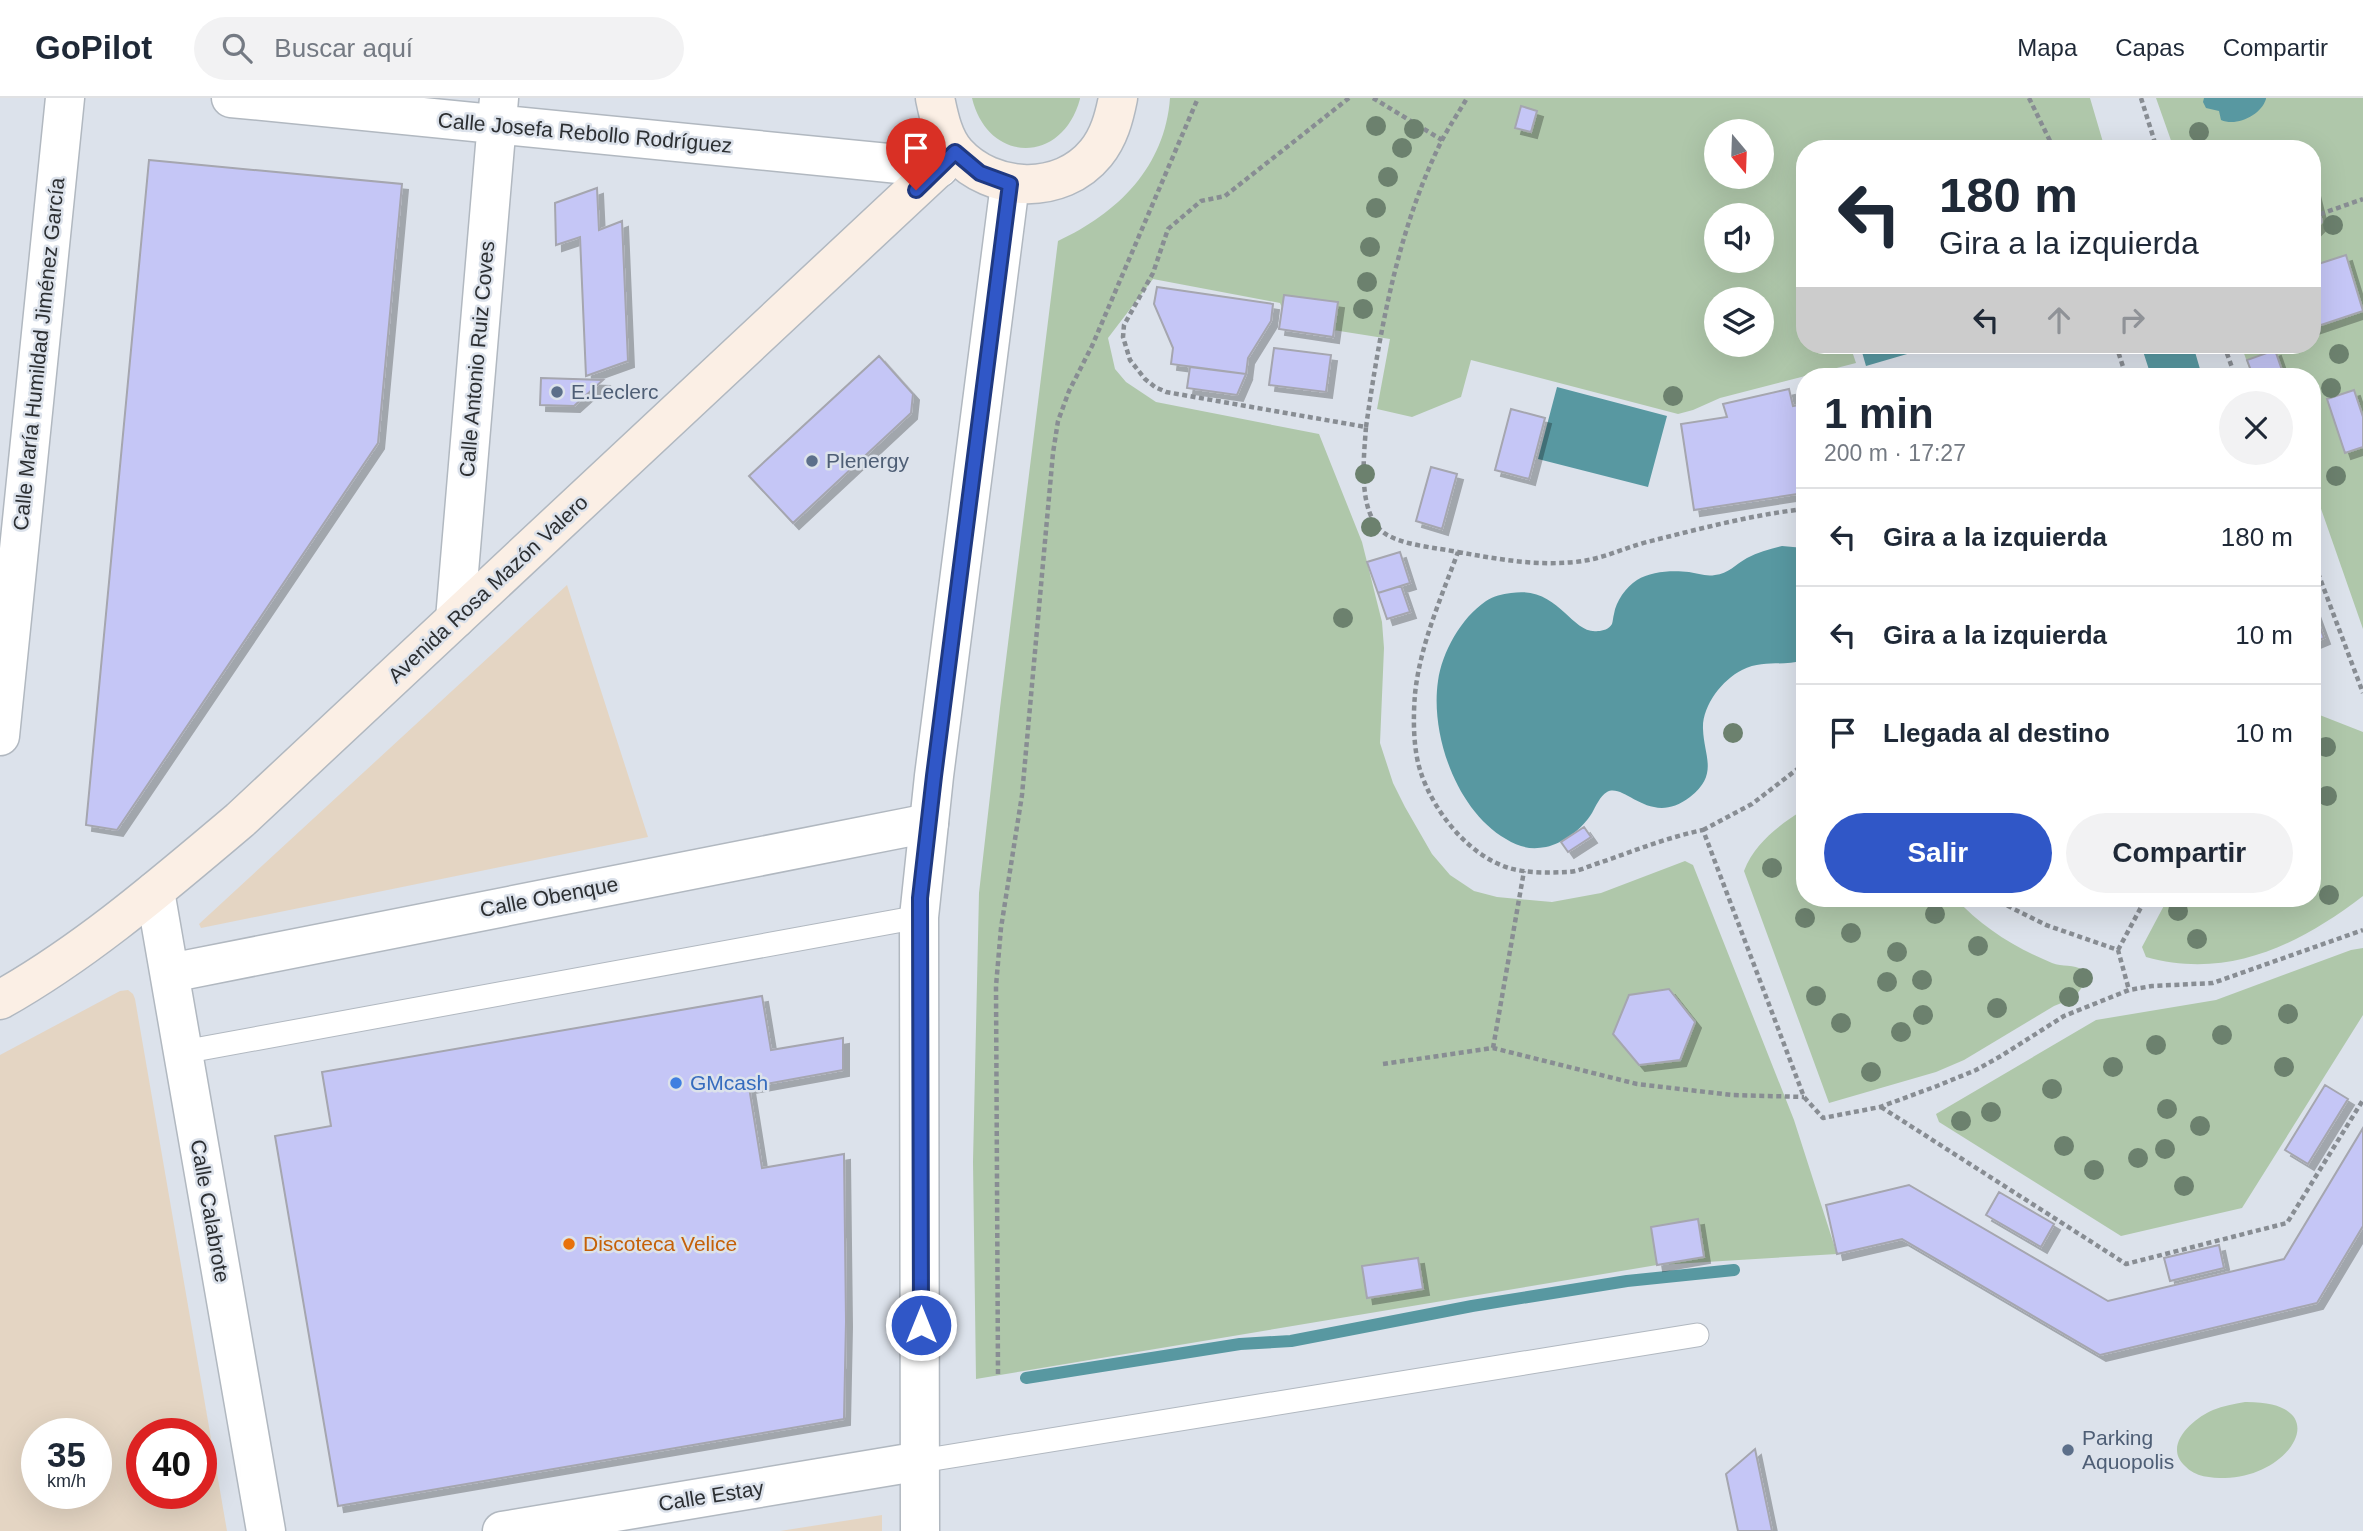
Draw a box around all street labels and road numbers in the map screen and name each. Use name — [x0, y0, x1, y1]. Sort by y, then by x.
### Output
street label: Calle Josefa Rebollo Rodríguez — [437, 108, 733, 157]
street label: Calle María Humildad Jiménez García — [9, 176, 69, 532]
street label: Calle Antonio Ruiz Coves — [455, 240, 498, 478]
street label: Avenida Rosa Mazón Valero — [383, 490, 592, 687]
street label: Calle Obenque — [478, 872, 620, 921]
street label: Calle Calabrote — [187, 1138, 234, 1284]
street label: Calle Estay — [657, 1476, 766, 1515]

